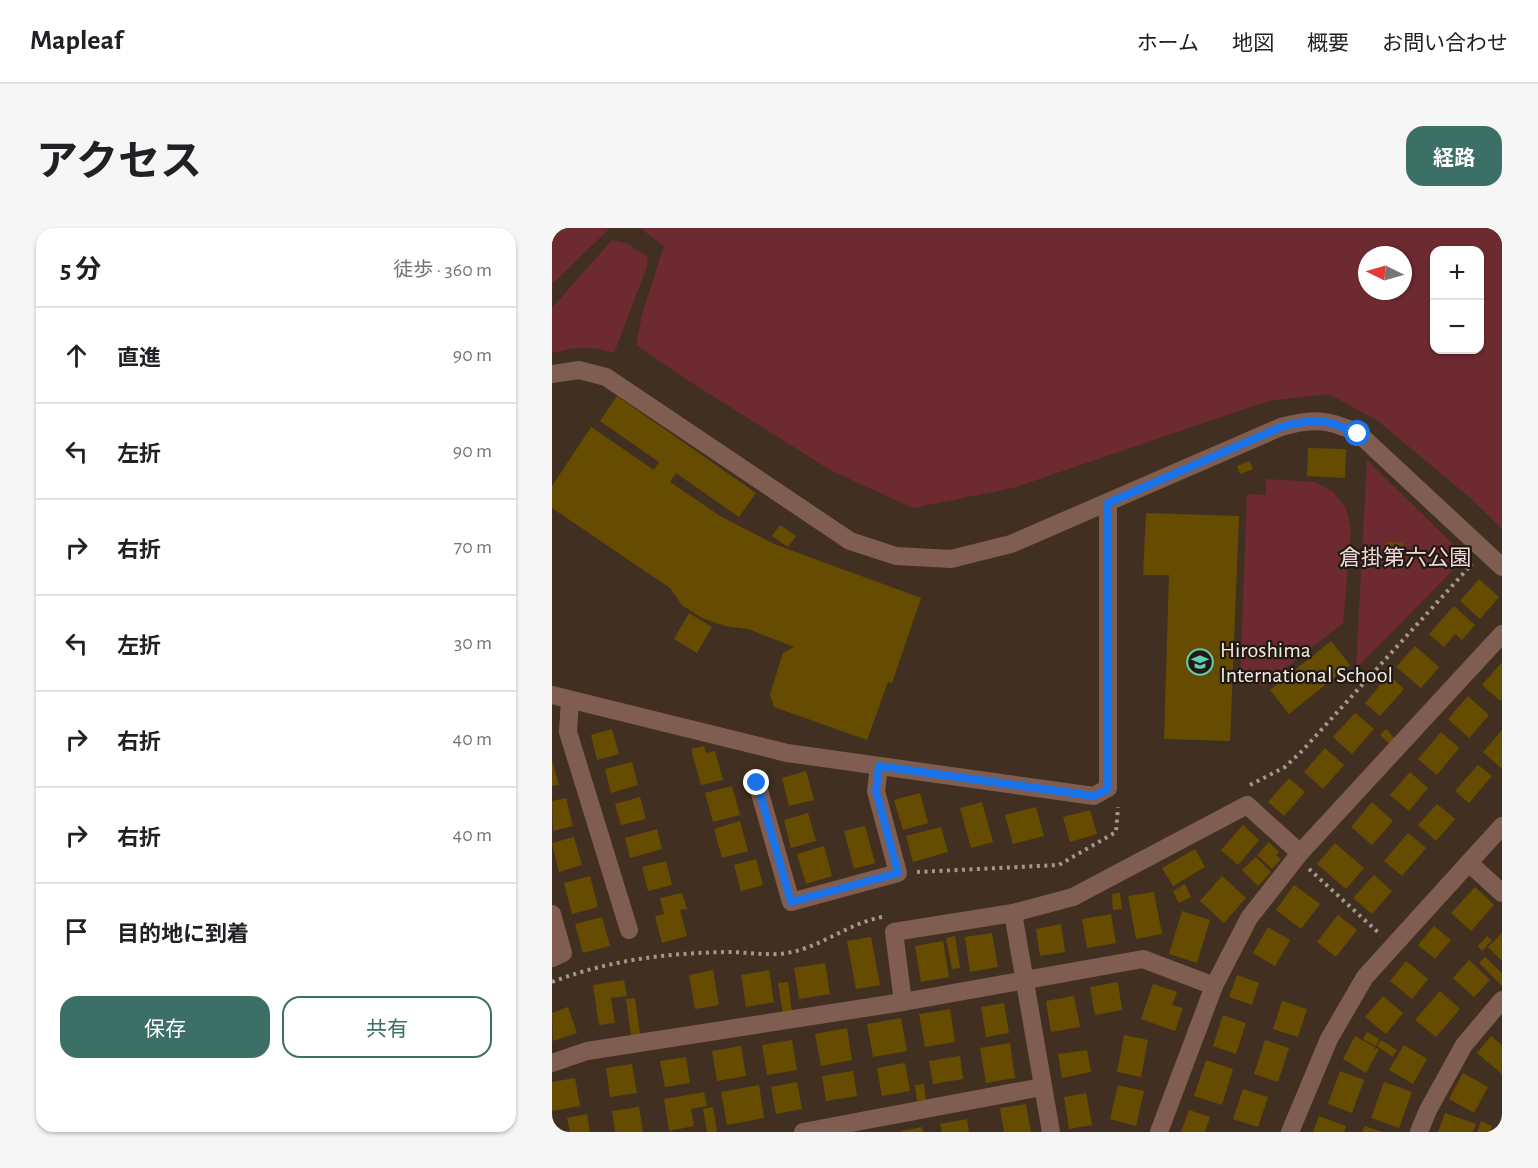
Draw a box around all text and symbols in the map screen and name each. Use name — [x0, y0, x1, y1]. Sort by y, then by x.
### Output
text: Mapleaf — [30, 27, 123, 55]
text: ホーム — [1137, 33, 1199, 54]
text: 地図 — [1232, 33, 1274, 54]
text: 概要 — [1307, 33, 1349, 54]
text: お問い合わせ — [1382, 33, 1508, 54]
button: 経路 — [1406, 126, 1502, 186]
text: アクセス — [36, 141, 202, 183]
north arrow — [1358, 246, 1412, 300]
map controls — [1430, 246, 1484, 354]
button: + — [1430, 246, 1484, 300]
text: 5 分 — [60, 257, 101, 283]
text: 徒歩 · 360 m — [393, 260, 492, 280]
button: − — [1430, 300, 1484, 354]
icon: ahead — [60, 339, 93, 372]
text: 90 m — [453, 345, 492, 365]
text: 直進 — [117, 347, 161, 369]
route start — [1344, 420, 1370, 446]
icon: left — [60, 435, 93, 468]
text: 90 m — [453, 441, 492, 461]
text: 左折 — [117, 443, 161, 465]
icon: right — [60, 531, 93, 564]
text: 70 m — [454, 537, 492, 557]
text: 右折 — [117, 539, 161, 561]
park label: 倉掛第六公園 — [1339, 546, 1471, 569]
icon: left — [60, 627, 93, 660]
text: 30 m — [454, 633, 492, 653]
text: 左折 — [117, 635, 161, 657]
place label: Hiroshima International School — [1220, 639, 1393, 686]
school or university icon: Hiroshima International School — [1185, 647, 1215, 677]
icon: right — [60, 723, 93, 756]
text: 40 m — [453, 729, 492, 749]
text: 右折 — [117, 731, 161, 753]
route end — [743, 769, 769, 795]
icon: right — [60, 819, 93, 852]
text: 40 m — [453, 825, 492, 845]
text: 右折 — [117, 827, 161, 849]
icon: arrive — [60, 915, 93, 948]
text: 目的地に到着 — [117, 923, 249, 945]
button: 保存 — [60, 996, 270, 1058]
button: 共有 — [282, 996, 492, 1058]

